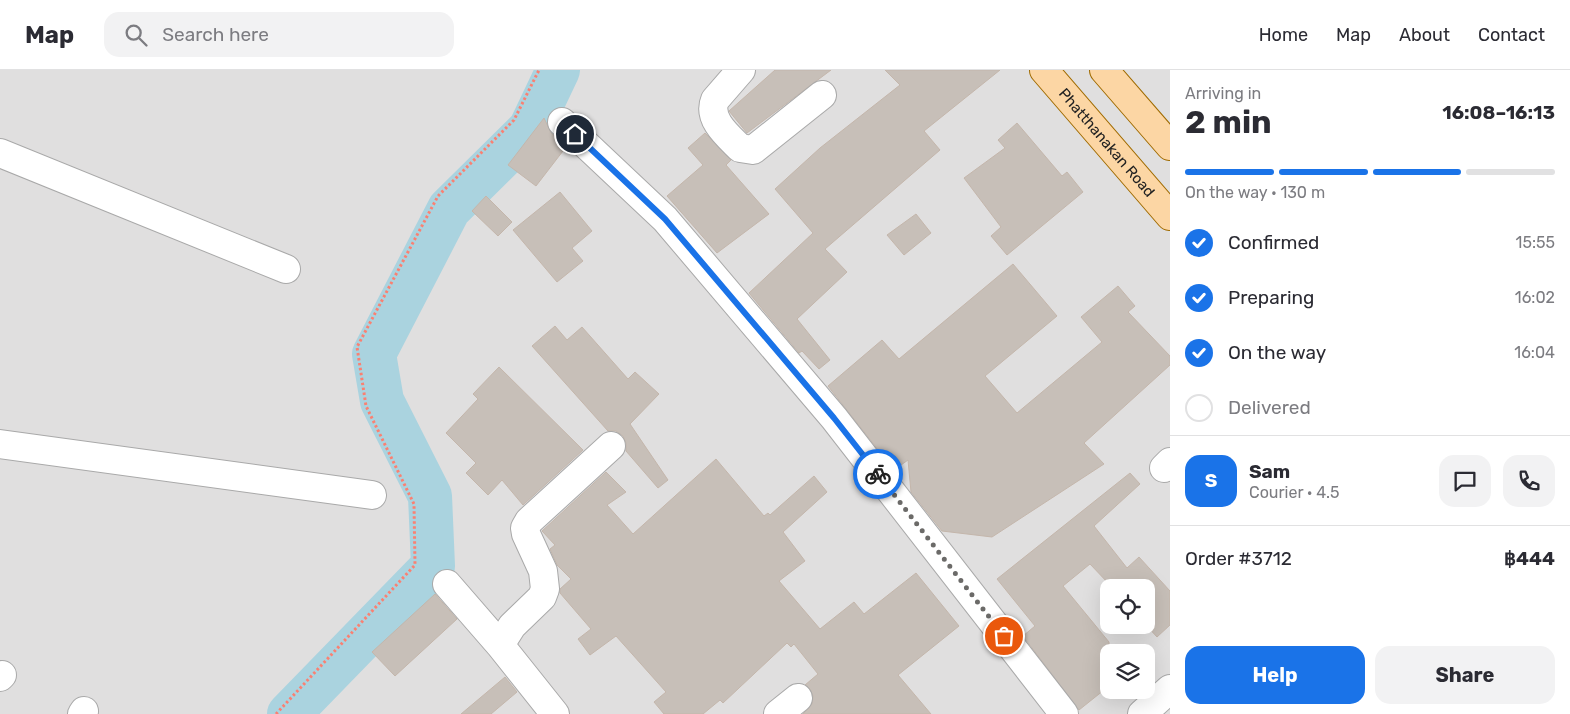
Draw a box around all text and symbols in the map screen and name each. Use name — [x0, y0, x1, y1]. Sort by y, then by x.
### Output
search box — [104, 12, 454, 57]
text: Map — [25, 21, 74, 49]
icon: search — [122, 21, 150, 49]
text: Search here — [162, 23, 269, 46]
text: Home — [1259, 24, 1308, 46]
text: Map — [1336, 24, 1371, 46]
text: About — [1399, 24, 1450, 46]
text: Contact — [1478, 24, 1545, 46]
text: Arriving in — [1185, 84, 1261, 103]
street label: Phatthanakan Road — [1055, 85, 1159, 201]
text: 16:08–16:13 — [1442, 101, 1555, 124]
text: 2 min — [1185, 103, 1272, 141]
pin — [554, 113, 596, 155]
icon: home — [561, 120, 589, 148]
text: On the way · 130 m — [1185, 183, 1325, 202]
icon: check — [1185, 229, 1213, 257]
text: Confirmed — [1228, 231, 1319, 254]
text: 15:55 — [1516, 233, 1555, 252]
icon: check — [1185, 284, 1213, 312]
text: Preparing — [1228, 286, 1314, 309]
text: 16:02 — [1515, 288, 1555, 307]
icon: check — [1185, 339, 1213, 367]
text: On the way — [1228, 341, 1326, 364]
text: 16:04 — [1514, 343, 1555, 362]
text: Delivered — [1228, 396, 1311, 419]
courier — [853, 449, 903, 499]
button: chat — [1439, 455, 1491, 507]
button: phone — [1503, 455, 1555, 507]
icon: bike — [864, 460, 892, 488]
text: Sam — [1249, 460, 1290, 483]
text: S — [1205, 469, 1217, 492]
text: Courier · 4.5 — [1249, 483, 1339, 502]
text: Order #3712 — [1185, 547, 1292, 570]
text: ฿444 — [1504, 547, 1555, 570]
map controls — [1100, 579, 1155, 699]
button: locate — [1100, 579, 1155, 634]
pin — [983, 615, 1025, 657]
icon: bag — [990, 622, 1018, 650]
button: layers — [1100, 644, 1155, 699]
button: Help — [1185, 646, 1365, 704]
button: Share — [1375, 646, 1555, 704]

